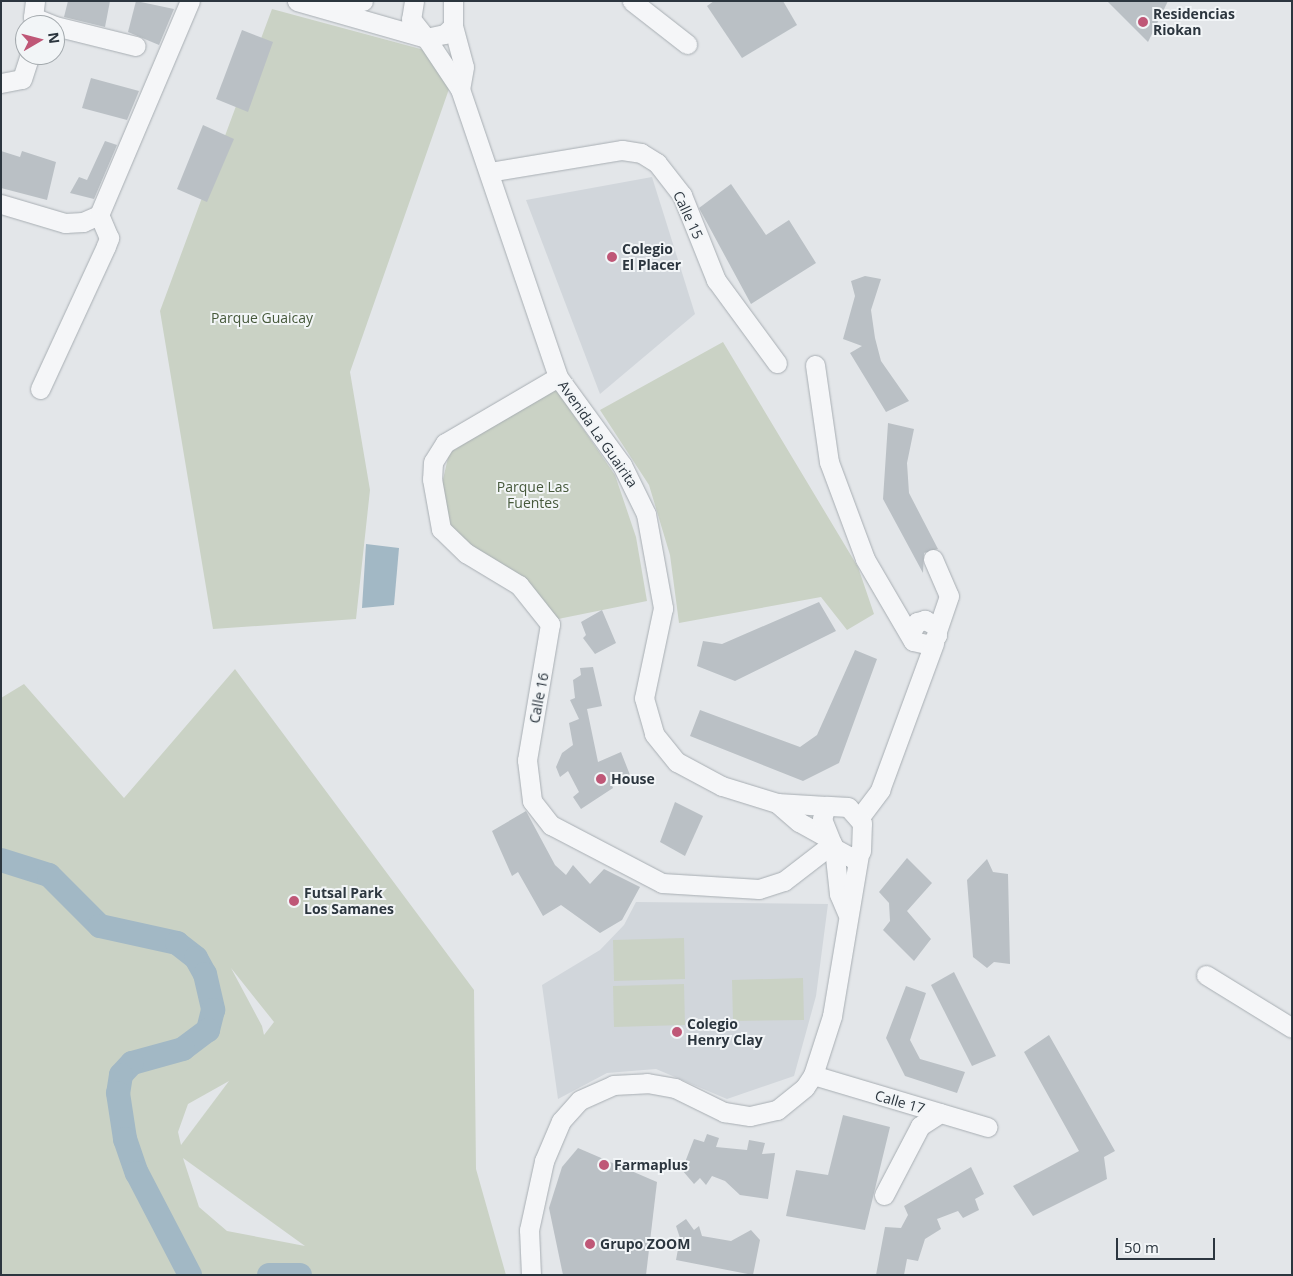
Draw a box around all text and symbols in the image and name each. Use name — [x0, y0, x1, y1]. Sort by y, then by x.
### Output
place label: Residencias Riokan — [1153, 6, 1235, 38]
north arrow — [15, 15, 65, 65]
marker: Residencias Riokan — [1137, 16, 1149, 28]
text: N — [44, 31, 65, 45]
street label: Calle 15 — [670, 188, 706, 242]
place label: Colegio El Placer — [622, 241, 681, 274]
marker: Colegio El Placer — [606, 251, 618, 263]
park label: Parque Guaicay — [211, 310, 313, 326]
street label: Avenida La Guairita — [555, 377, 641, 491]
park label: Parque Las Fuentes — [497, 479, 569, 512]
street label: Calle 16 — [526, 671, 552, 725]
place label: House — [611, 771, 655, 787]
marker: House — [595, 773, 607, 785]
place label: Futsal Park Los Samanes — [304, 885, 394, 918]
marker: Futsal Park Los Samanes — [288, 895, 300, 907]
place label: Colegio Henry Clay — [687, 1016, 763, 1048]
marker: Colegio Henry Clay — [671, 1026, 683, 1038]
street label: Calle 17 — [873, 1087, 927, 1117]
place label: Farmaplus — [614, 1157, 688, 1173]
marker: Farmaplus — [598, 1159, 610, 1171]
scale bar — [1118, 1228, 1217, 1260]
place label: Grupo ZOOM — [600, 1236, 690, 1252]
text: 50 m — [1124, 1237, 1159, 1257]
marker: Grupo ZOOM — [584, 1238, 596, 1250]

